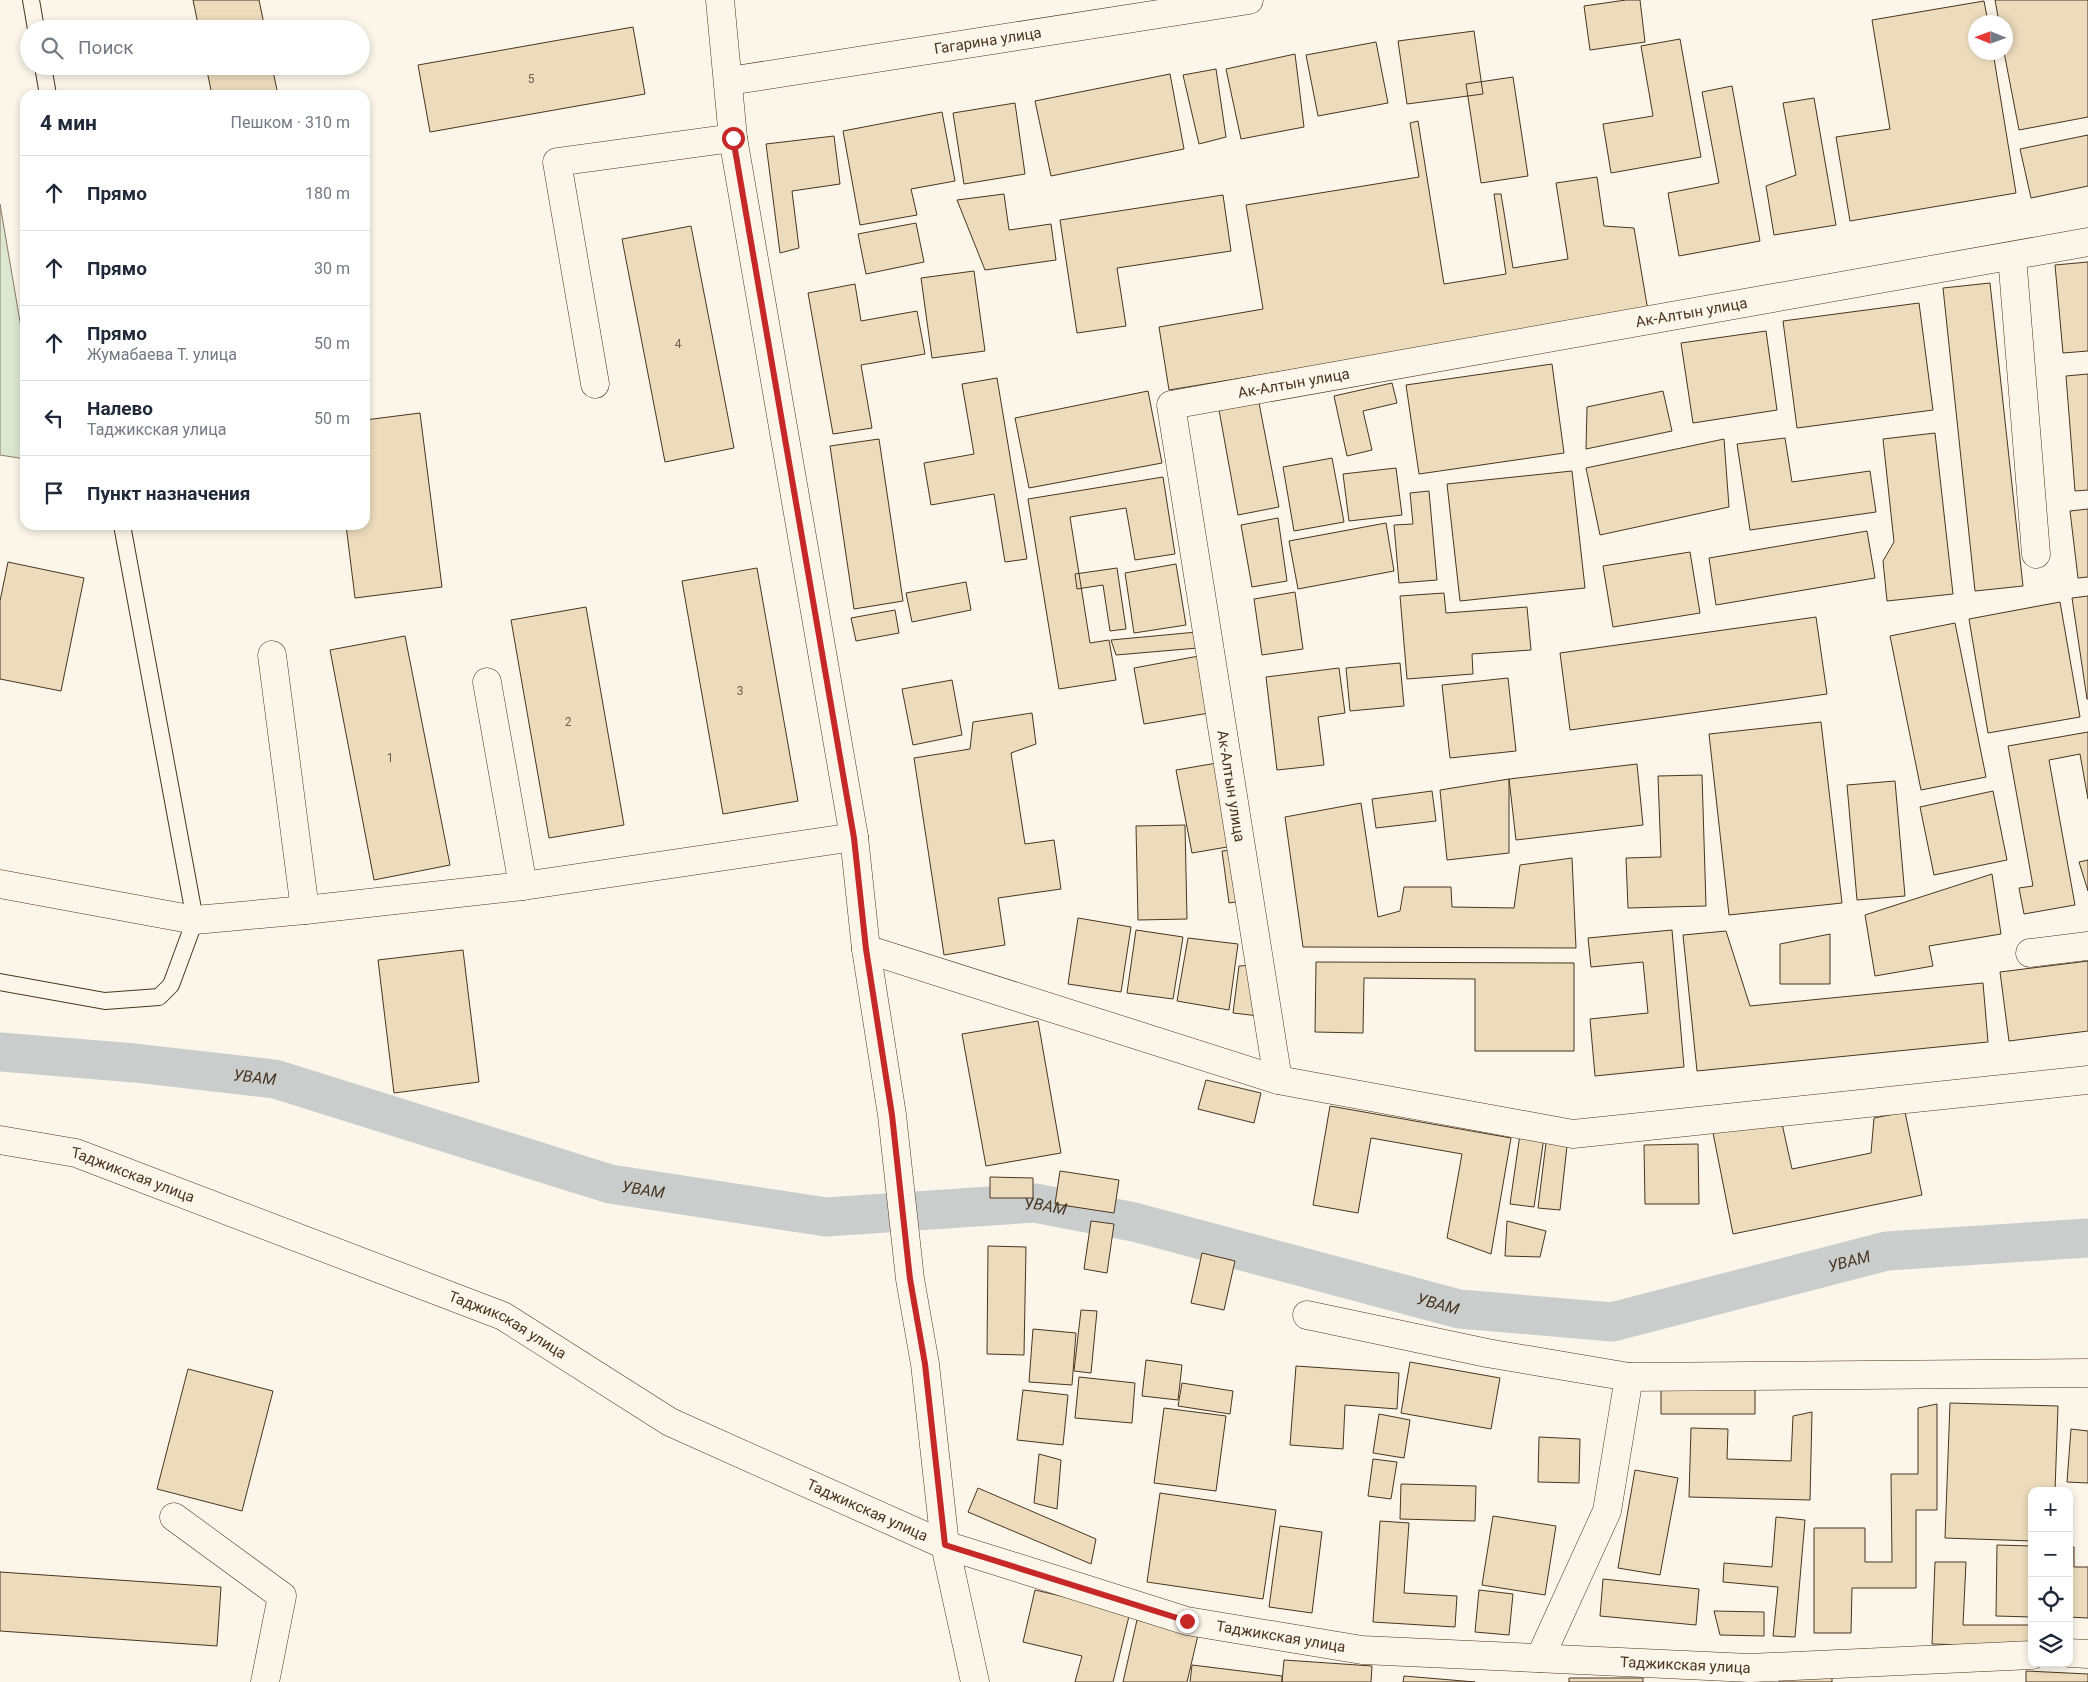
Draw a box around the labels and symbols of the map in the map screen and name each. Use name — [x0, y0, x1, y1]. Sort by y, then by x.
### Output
north arrow — [1968, 15, 2013, 60]
street label: Гагарина улица — [933, 23, 1043, 58]
house number: 5 — [528, 72, 535, 86]
route start — [722, 127, 745, 150]
street label: Ак-Алтын улица — [1634, 294, 1749, 331]
house number: 4 — [675, 337, 682, 351]
street label: Ак-Алтын улица — [1236, 364, 1351, 402]
house number: 3 — [737, 684, 743, 698]
house number: 2 — [565, 715, 572, 729]
street label: Ак-Алтын улица — [1213, 729, 1249, 843]
house number: 1 — [387, 751, 393, 765]
water label: УВАМ — [232, 1065, 278, 1089]
street label: Таджикская улица — [70, 1143, 197, 1206]
water label: УВАМ — [620, 1177, 666, 1202]
water label: УВАМ — [1023, 1194, 1069, 1219]
water label: УВАМ — [1826, 1247, 1873, 1276]
street label: Таджикская улица — [446, 1287, 570, 1363]
water label: УВАМ — [1415, 1289, 1462, 1319]
street label: Таджикская улица — [804, 1475, 931, 1545]
route end — [1176, 1610, 1199, 1633]
street label: Таджикская улица — [1215, 1617, 1347, 1656]
street label: Таджикская улица — [1620, 1653, 1751, 1677]

